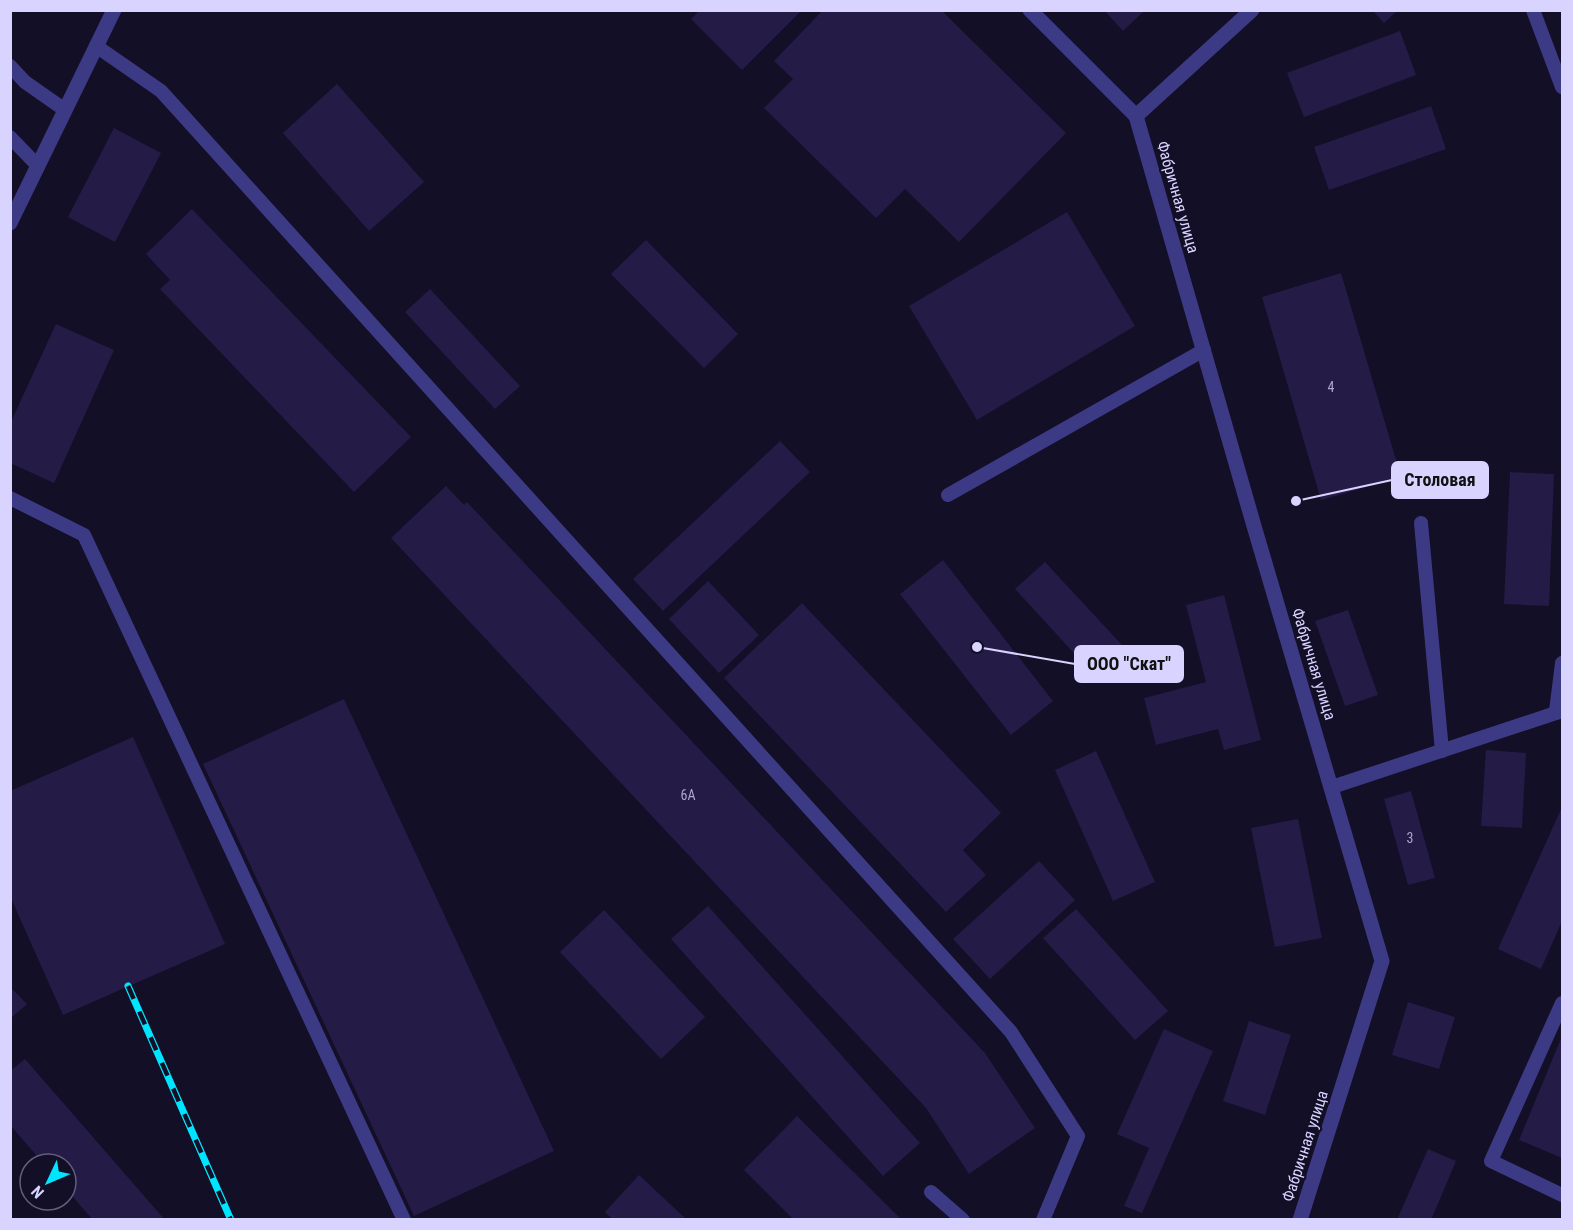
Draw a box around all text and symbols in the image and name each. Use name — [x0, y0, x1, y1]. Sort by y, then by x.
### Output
street label: Фабричная улица — [1153, 139, 1203, 255]
house number: 4 — [1328, 379, 1335, 395]
callout: Столовая — [1392, 462, 1488, 498]
text: Столовая — [1404, 469, 1476, 490]
street label: Фабричная улица — [1288, 606, 1340, 722]
callout: ООО "Скат" — [1075, 646, 1183, 682]
text: ООО "Скат" — [1087, 653, 1171, 674]
house number: 6А — [681, 787, 695, 803]
house number: 3 — [1407, 830, 1413, 846]
street label: Фабричная улица — [1278, 1088, 1332, 1204]
north arrow — [18, 1152, 78, 1212]
text: N — [27, 1182, 48, 1202]

